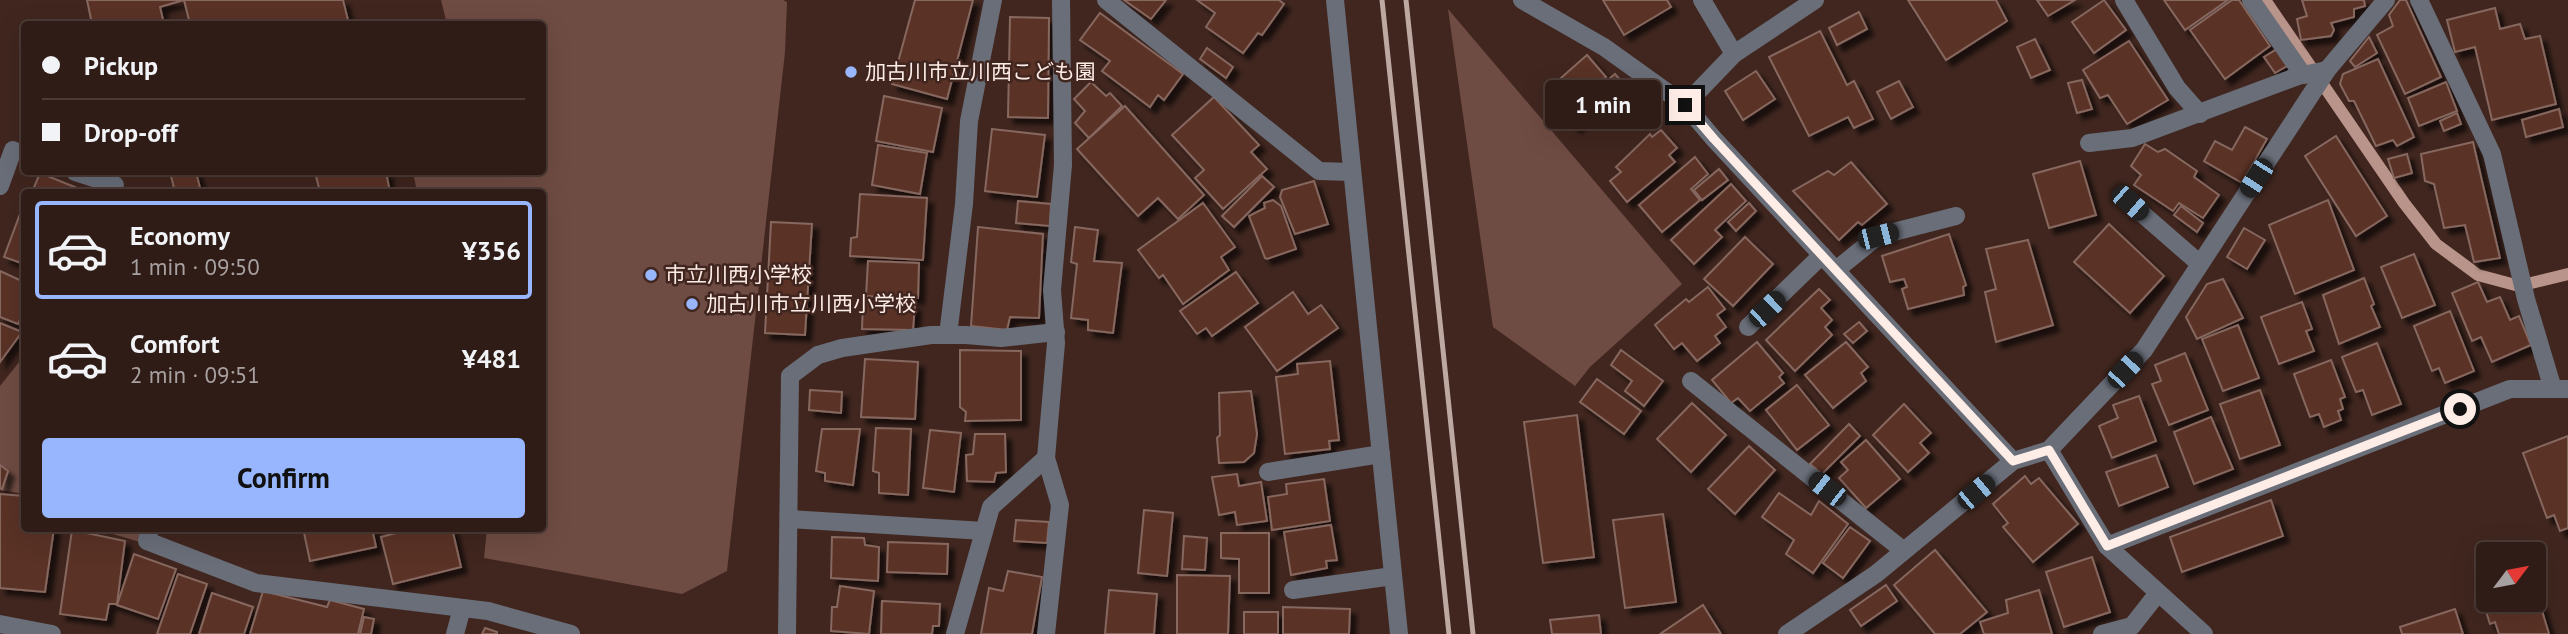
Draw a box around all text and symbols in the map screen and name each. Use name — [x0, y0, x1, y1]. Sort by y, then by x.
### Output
text: Pickup — [84, 49, 158, 82]
place label: 加古川市立川西こども園 — [865, 58, 1096, 85]
marker: 加古川市立川西こども園 — [843, 64, 859, 80]
callout: 1 min — [1545, 80, 1660, 130]
route end — [1669, 89, 1701, 121]
text: 1 min — [1575, 90, 1631, 119]
text: Drop-off — [84, 116, 178, 149]
car — [2236, 155, 2277, 201]
car — [2108, 181, 2153, 225]
icon: car — [46, 219, 109, 282]
text: Economy — [130, 219, 230, 252]
car — [1856, 221, 1901, 251]
text: ¥356 — [462, 234, 521, 267]
text: 1 min · 09:50 — [130, 252, 260, 281]
place label: 市立川西小学校 — [665, 261, 812, 288]
marker: 市立川西小学校 — [643, 267, 659, 283]
car — [1745, 287, 1790, 331]
place label: 加古川市立川西小学校 — [706, 290, 916, 317]
marker: 加古川市立川西小学校 — [684, 296, 700, 312]
icon: car — [46, 327, 109, 390]
text: Comfort — [130, 327, 220, 360]
text: ¥481 — [462, 342, 521, 375]
car — [2103, 347, 2148, 393]
text: 2 min · 09:51 — [130, 360, 260, 389]
route start — [2444, 393, 2476, 425]
button: Confirm — [42, 438, 525, 518]
car — [1804, 468, 1851, 510]
car — [1954, 470, 1999, 514]
north arrow — [2476, 542, 2546, 612]
map controls — [2476, 542, 2546, 612]

